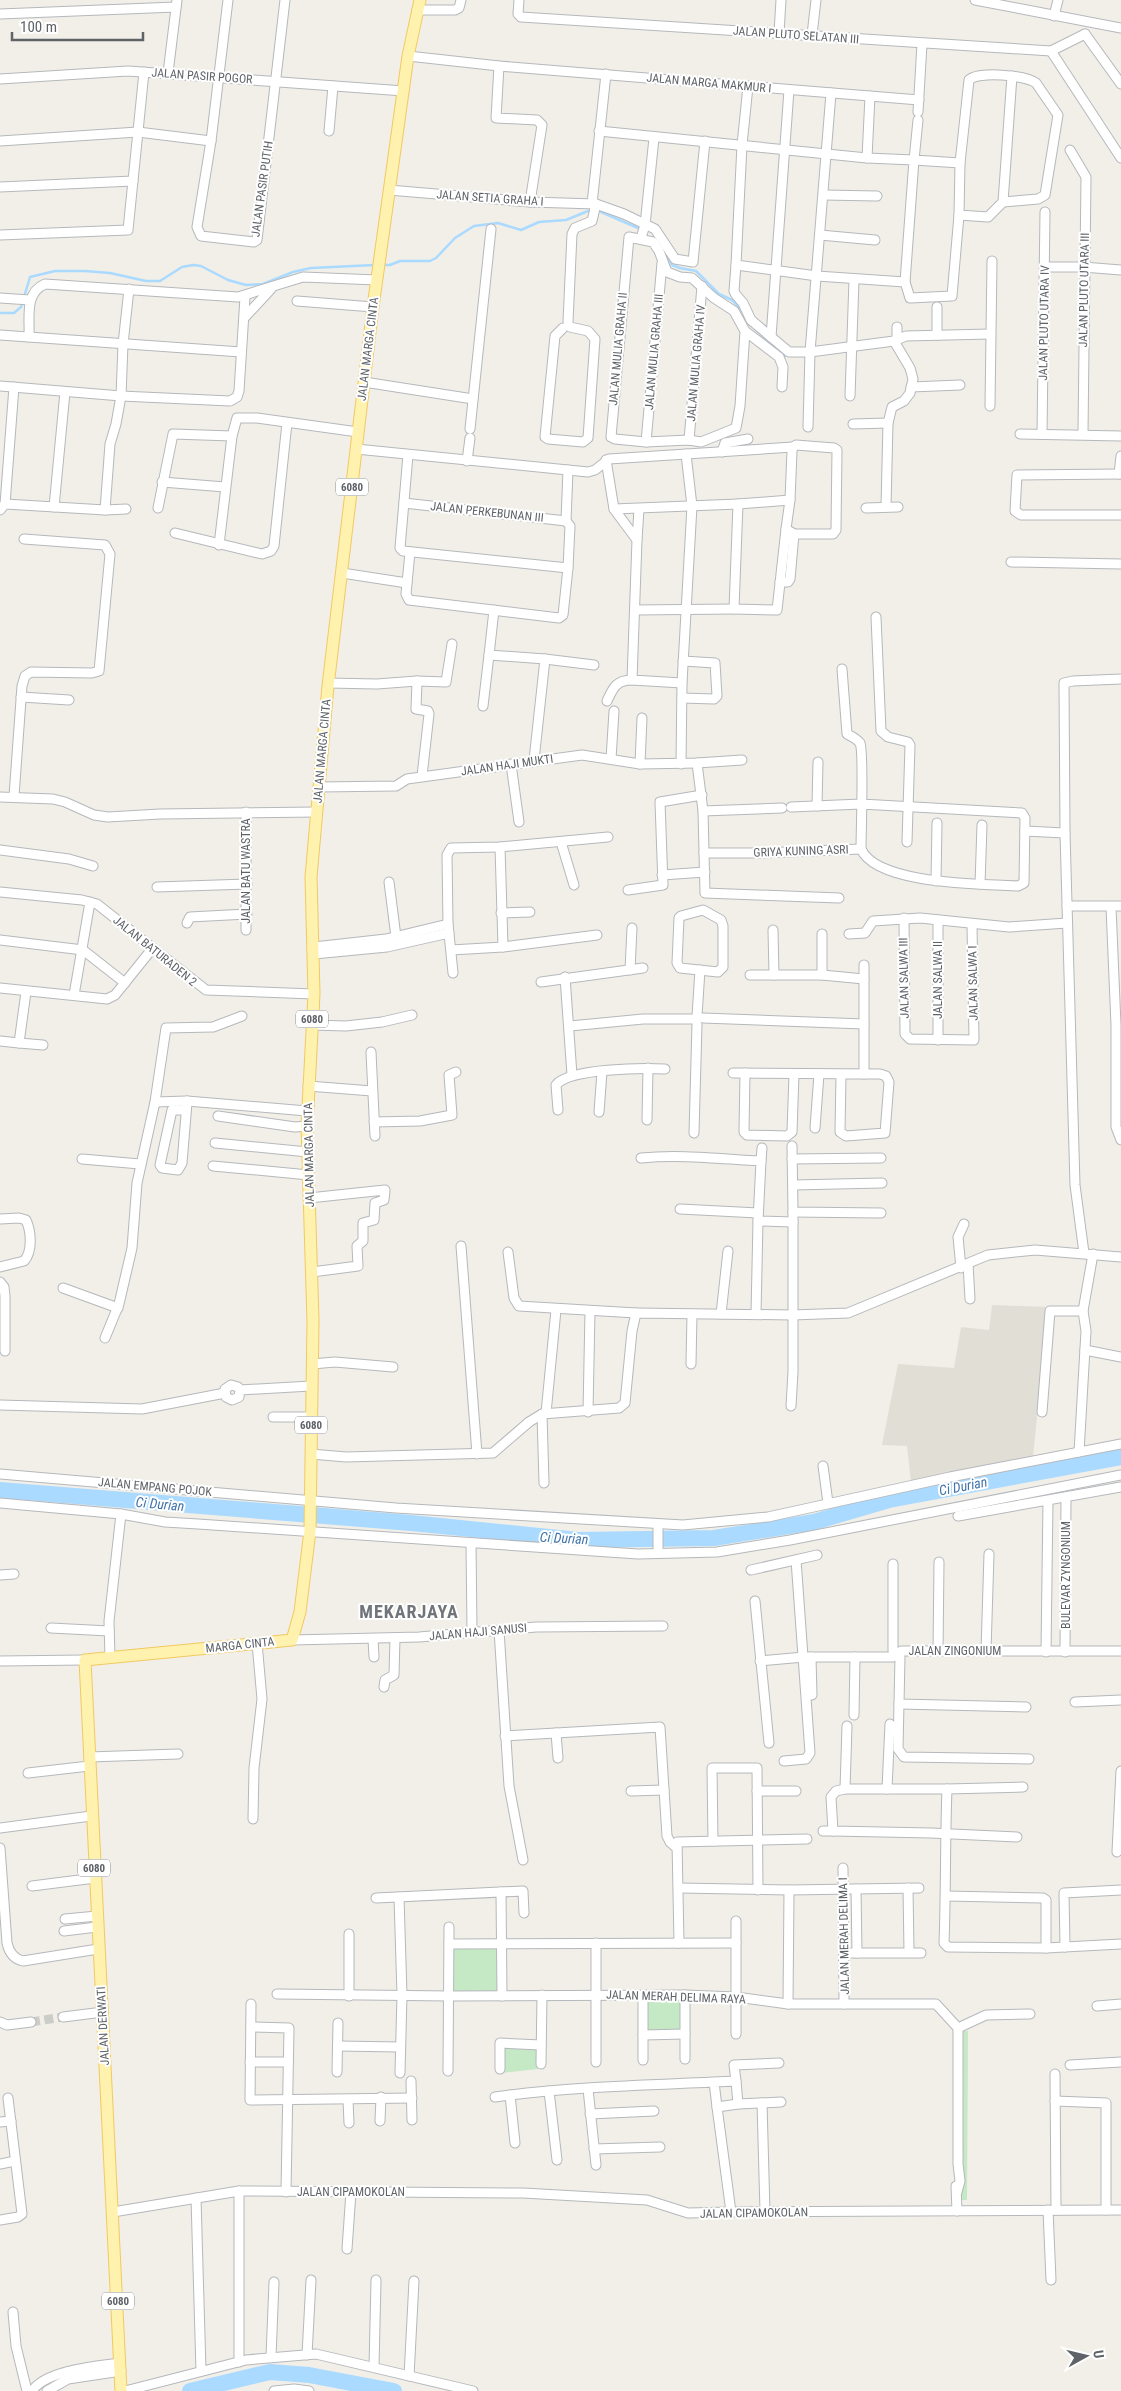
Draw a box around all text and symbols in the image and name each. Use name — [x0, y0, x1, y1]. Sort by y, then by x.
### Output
scale bar — [12, 10, 144, 42]
text: 100 m — [20, 18, 57, 36]
street label: JALAN PLUTO SELATAN III — [732, 24, 860, 46]
street label: JALAN PASIR POGOR — [151, 65, 254, 87]
street label: JALAN MARGA MAKMUR I — [646, 71, 772, 95]
street label: JALAN PASIR PUTIH — [248, 140, 276, 238]
street label: JALAN SETIA GRAHA I — [436, 187, 544, 209]
street label: JALAN PLUTO UTARA III — [1076, 232, 1092, 348]
street label: JALAN PLUTO UTARA IV — [1036, 265, 1052, 381]
street label: JALAN MULIA GRAHA II — [606, 292, 630, 406]
street label: JALAN MULIA GRAHA III — [642, 293, 666, 411]
street label: JALAN MARGA CINTA — [355, 296, 381, 402]
street label: JALAN MULIA GRAHA IV — [684, 304, 708, 422]
road number: 6080 — [336, 478, 368, 496]
street label: JALAN PERKEBUNAN III — [430, 499, 544, 525]
street label: JALAN MARGA CINTA — [310, 698, 334, 804]
street label: JALAN HAJI MUKTI — [460, 752, 554, 778]
street label: JALAN BATU WASTRA — [239, 818, 253, 924]
street label: GRIYA KUNING ASRI — [753, 842, 849, 860]
street label: JALAN BATURADEN 2 — [110, 913, 200, 989]
street label: JALAN SALWA III — [896, 937, 912, 1019]
street label: JALAN SALWA II — [931, 941, 945, 1019]
street label: JALAN SALWA I — [965, 945, 981, 1021]
road number: 6080 — [296, 1011, 328, 1028]
street label: JALAN MARGA CINTA — [301, 1103, 317, 1207]
road number: 6080 — [295, 1416, 327, 1434]
water label: Ci Durian — [938, 1474, 988, 1498]
street label: JALAN EMPANG POJOK — [98, 1475, 213, 1499]
water label: Ci Durian — [135, 1494, 185, 1514]
street label: BULEVAR ZYNGONIUM — [1059, 1521, 1073, 1629]
water label: Ci Durian — [539, 1529, 589, 1547]
district label: MEKARJAYA — [359, 1601, 459, 1622]
street label: JALAN HAJI SANUSI — [429, 1621, 527, 1643]
street label: MARGA CINTA — [205, 1634, 275, 1656]
street label: JALAN ZINGONIUM — [909, 1644, 1001, 1658]
road number: 6080 — [78, 1860, 110, 1876]
street label: JALAN MERAH DELIMA I — [836, 1877, 852, 1995]
street label: JALAN DERWATI — [94, 1986, 112, 2066]
street label: JALAN MERAH DELIMA RAYA — [606, 1988, 746, 2006]
street label: JALAN CIPAMOKOLAN — [297, 2185, 405, 2199]
street label: JALAN CIPAMOKOLAN — [700, 2205, 808, 2221]
road number: 6080 — [102, 2292, 134, 2310]
north arrow — [1061, 2331, 1111, 2381]
text: U — [1090, 2349, 1107, 2359]

